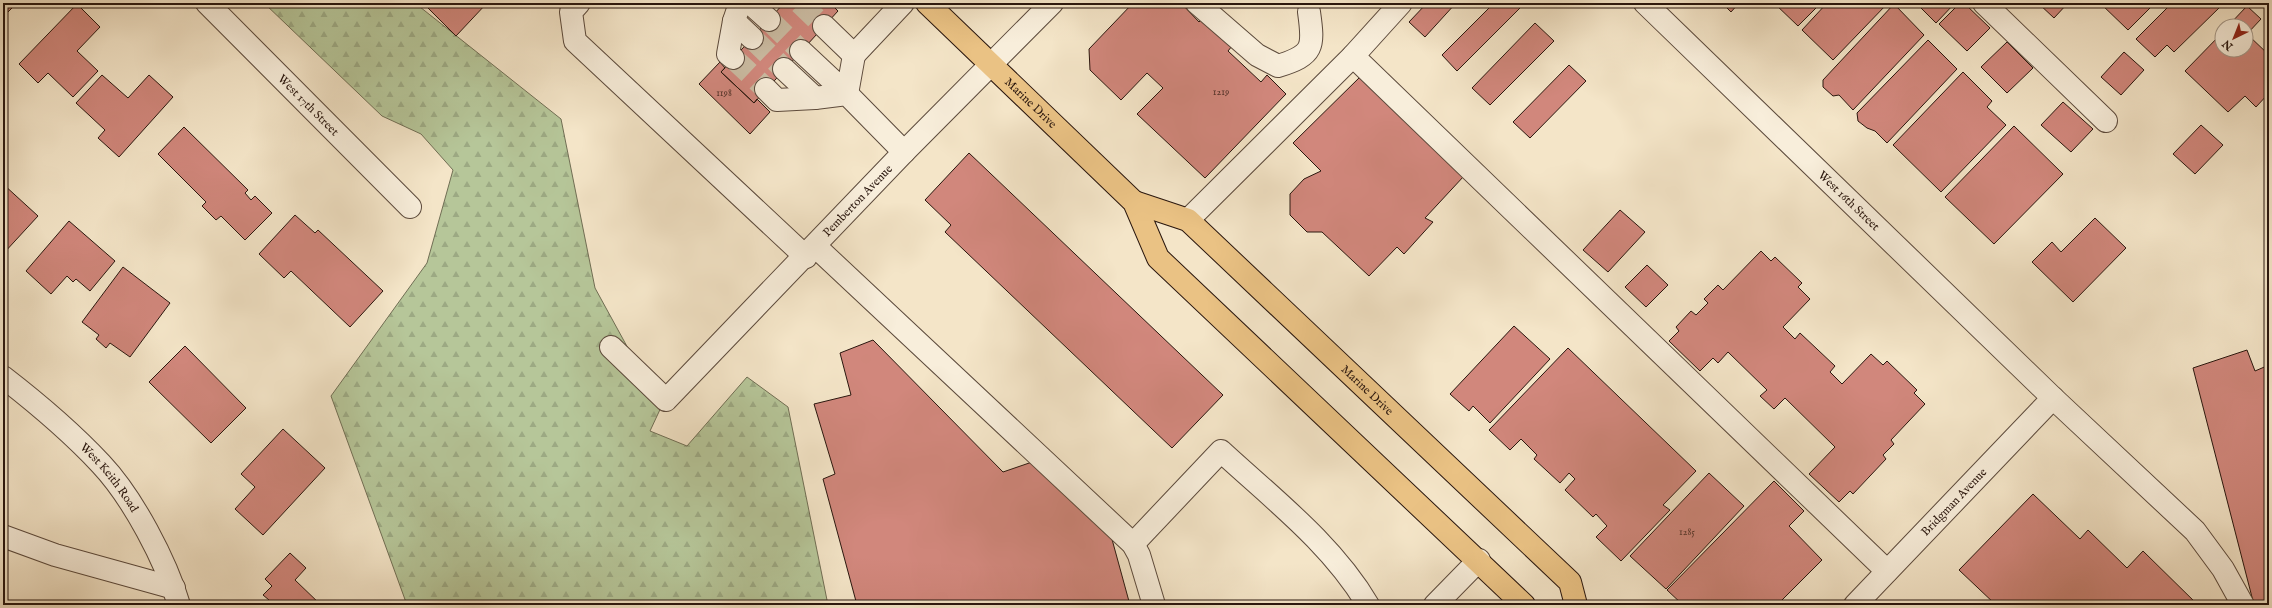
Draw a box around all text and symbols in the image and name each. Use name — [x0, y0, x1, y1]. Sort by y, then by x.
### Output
north arrow — [2214, 18, 2254, 58]
text: N — [2219, 36, 2237, 54]
street label: West 17th Street — [275, 72, 342, 139]
street label: Marine Drive — [1001, 75, 1060, 132]
house number: 1219 — [1213, 86, 1229, 99]
house number: 1198 — [716, 87, 732, 100]
street label: Pemberton Avenue — [820, 161, 896, 240]
street label: West 16th Street — [1815, 168, 1883, 234]
street label: Marine Drive — [1338, 362, 1397, 419]
street label: West Keith Road — [77, 440, 142, 516]
street label: Bridgman Avenue — [1918, 464, 1991, 539]
house number: 1285 — [1679, 526, 1695, 539]

